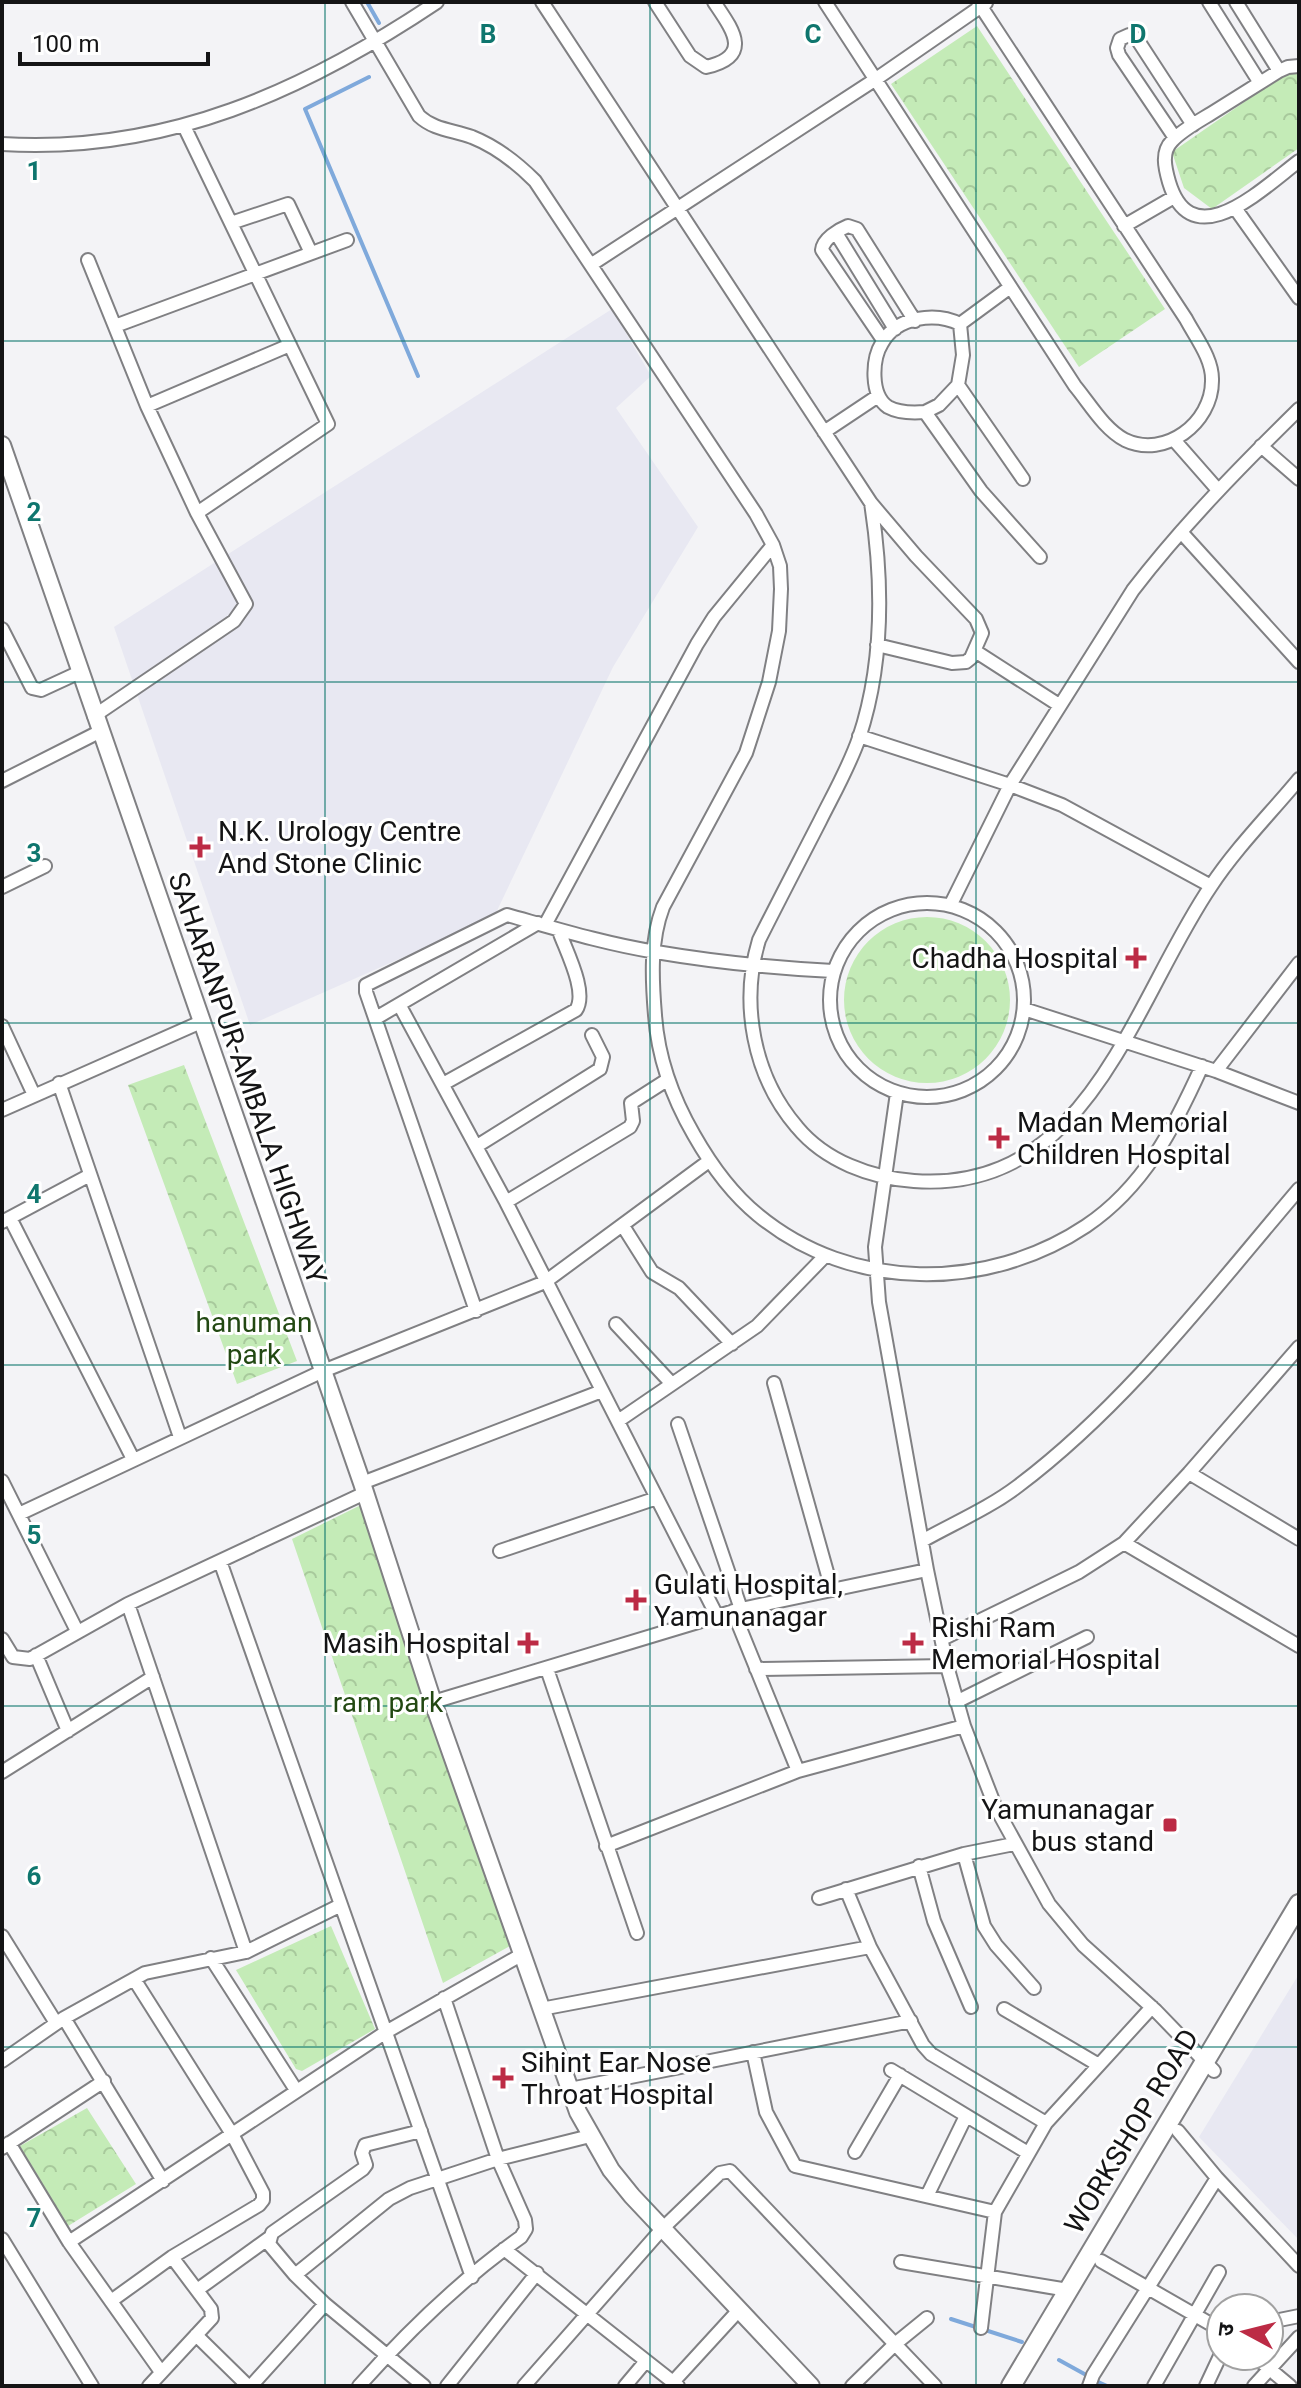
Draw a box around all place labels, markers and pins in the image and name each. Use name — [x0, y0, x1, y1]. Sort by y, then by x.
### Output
place label: N.K. Urology Centre And Stone Clinic — [218, 815, 461, 880]
marker: N.K. Urology Centre And Stone Clinic — [189, 836, 211, 858]
place label: Chadha Hospital — [912, 942, 1118, 975]
marker: Chadha Hospital — [1125, 947, 1147, 969]
place label: Madan Memorial Children Hospital — [1017, 1106, 1231, 1171]
marker: Madan Memorial Children Hospital — [988, 1127, 1010, 1149]
place label: Gulati Hospital, Yamunanagar — [654, 1568, 843, 1633]
marker: Gulati Hospital, Yamunanagar — [625, 1589, 647, 1611]
place label: Rishi Ram Memorial Hospital — [931, 1611, 1160, 1676]
place label: Masih Hospital — [323, 1627, 510, 1660]
marker: Masih Hospital — [517, 1632, 539, 1654]
marker: Rishi Ram Memorial Hospital — [902, 1632, 924, 1654]
place label: Yamunanagar bus stand — [981, 1793, 1155, 1858]
marker: Yamunanagar bus stand — [1161, 1816, 1179, 1834]
place label: Sihint Ear Nose Throat Hospital — [521, 2046, 714, 2111]
marker: Sihint Ear Nose Throat Hospital — [492, 2067, 514, 2089]

